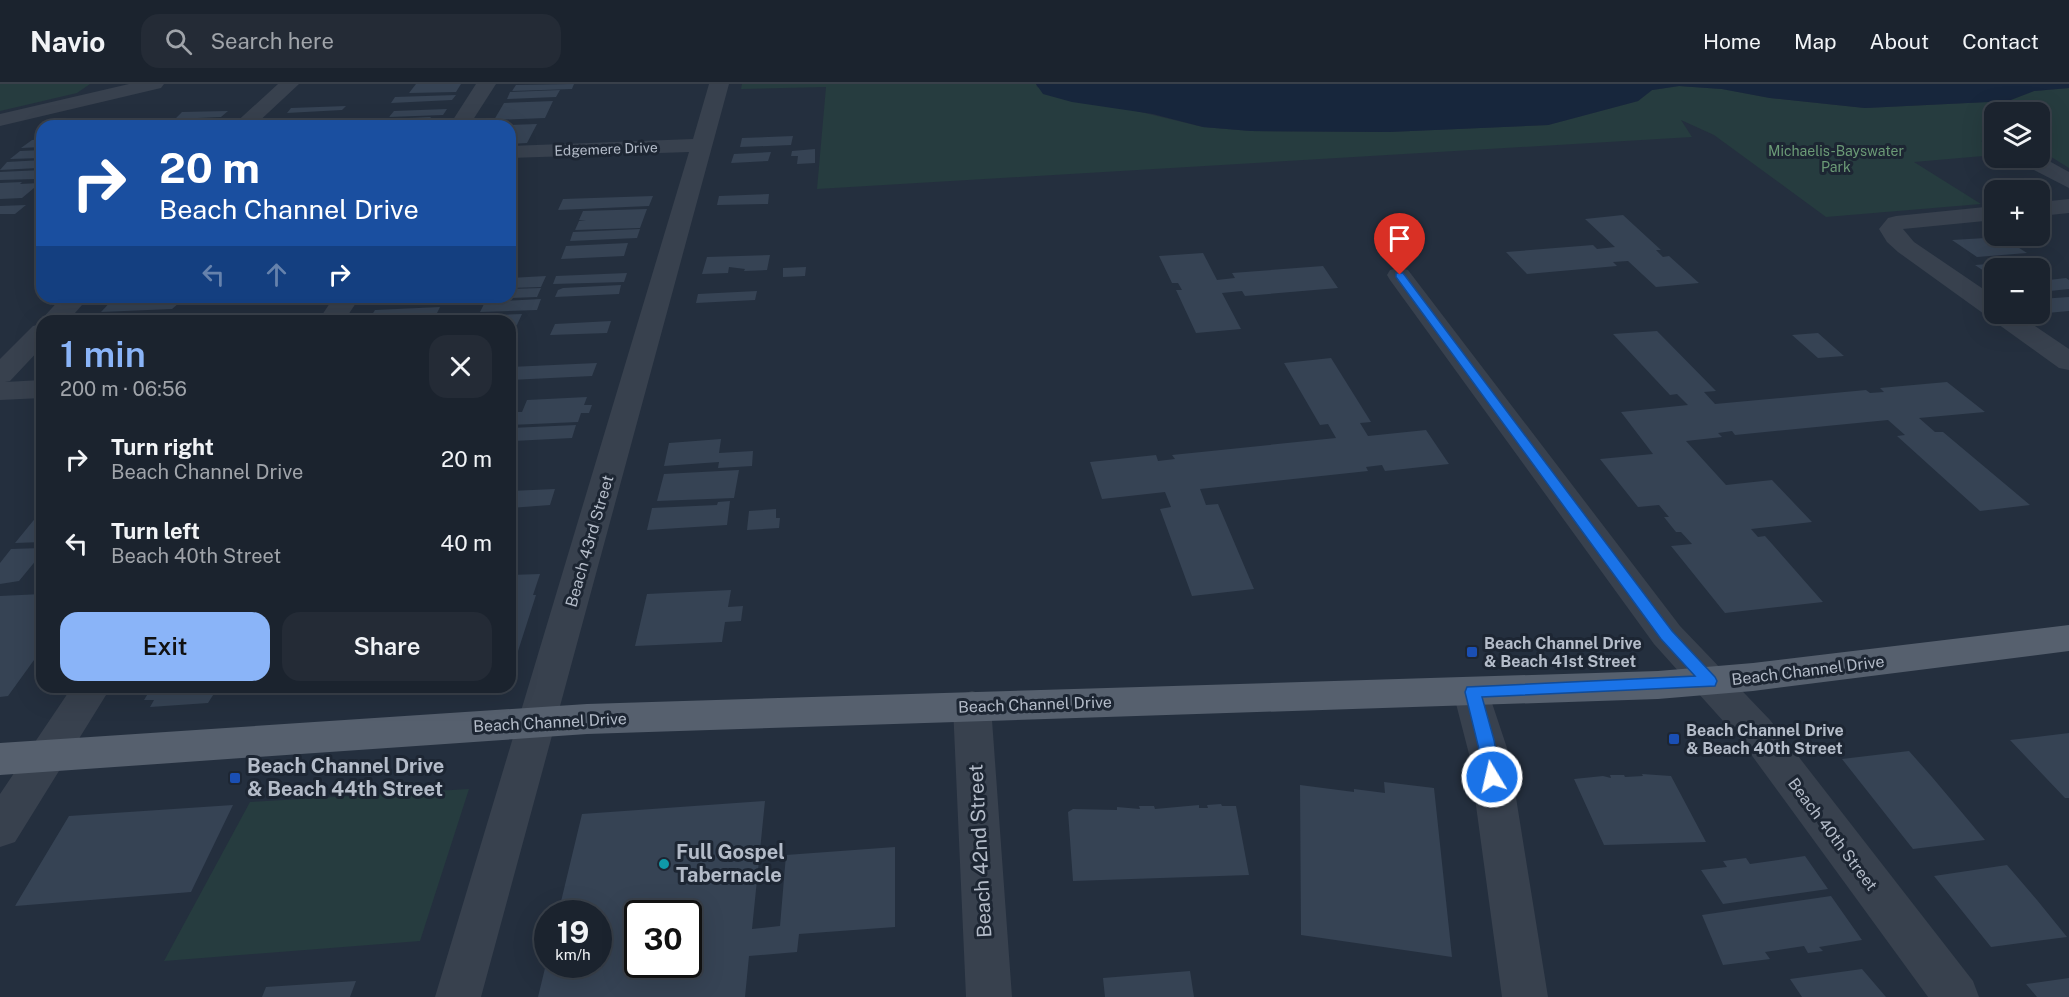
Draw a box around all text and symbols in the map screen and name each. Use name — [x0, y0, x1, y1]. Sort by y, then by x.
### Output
search box — [141, 14, 561, 68]
text: Navio — [30, 25, 105, 58]
icon: search — [162, 25, 195, 58]
text: Search here — [210, 28, 334, 54]
text: Home — [1703, 29, 1761, 54]
text: Map — [1794, 29, 1837, 54]
text: About — [1870, 29, 1929, 54]
text: Contact — [1962, 29, 2039, 54]
map controls — [1984, 102, 2050, 324]
button: layers — [1984, 102, 2050, 168]
street label: Edgemere Drive — [554, 139, 658, 159]
text: 20 m — [159, 143, 260, 192]
park label: Michaelis-Bayswater Park — [1768, 143, 1904, 175]
icon: right — [60, 144, 138, 222]
button: + — [1984, 180, 2050, 246]
text: Beach Channel Drive — [159, 193, 419, 225]
pin — [1374, 213, 1425, 275]
icon: arrive — [1383, 222, 1416, 255]
icon: left — [197, 258, 230, 291]
icon: ahead — [260, 258, 293, 291]
icon: right — [323, 258, 356, 291]
button: − — [1984, 258, 2050, 324]
text: 1 min — [60, 333, 146, 375]
button: close — [429, 335, 492, 398]
text: 200 m · 06:56 — [60, 377, 187, 401]
text: Turn right — [111, 434, 214, 460]
icon: right — [60, 443, 93, 476]
text: 20 m — [441, 446, 492, 472]
text: Beach Channel Drive — [111, 460, 303, 484]
street label: Beach 43rd Street — [562, 473, 617, 609]
text: Turn left — [111, 518, 200, 544]
icon: left — [60, 527, 93, 560]
text: 40 m — [440, 530, 492, 556]
text: Beach 40th Street — [111, 544, 281, 568]
button: Exit — [60, 612, 270, 681]
button: Share — [282, 612, 492, 681]
place label: Beach Channel Drive & Beach 41st Street — [1484, 634, 1642, 671]
marker: Beach Channel Drive & Beach 41st Street — [1465, 645, 1479, 659]
street label: Beach Channel Drive — [1731, 652, 1886, 689]
street label: Beach Channel Drive — [958, 692, 1112, 717]
street label: Beach Channel Drive — [473, 709, 627, 736]
place label: Beach Channel Drive & Beach 40th Street — [1686, 721, 1844, 758]
marker: Beach Channel Drive & Beach 40th Street — [1667, 732, 1681, 746]
position arrow — [1460, 745, 1524, 809]
place label: Beach Channel Drive & Beach 44th Street — [247, 754, 444, 801]
street label: Beach 42nd Street — [963, 763, 997, 939]
marker: Beach Channel Drive & Beach 44th Street — [228, 771, 242, 785]
street label: Beach 40th Street — [1784, 774, 1881, 894]
place label: Full Gospel Tabernacle — [676, 840, 785, 887]
marker: Full Gospel Tabernacle — [657, 857, 671, 871]
speed limit sign: 30 — [624, 900, 702, 978]
text: 19 — [557, 914, 589, 950]
text: km/h — [555, 946, 591, 963]

